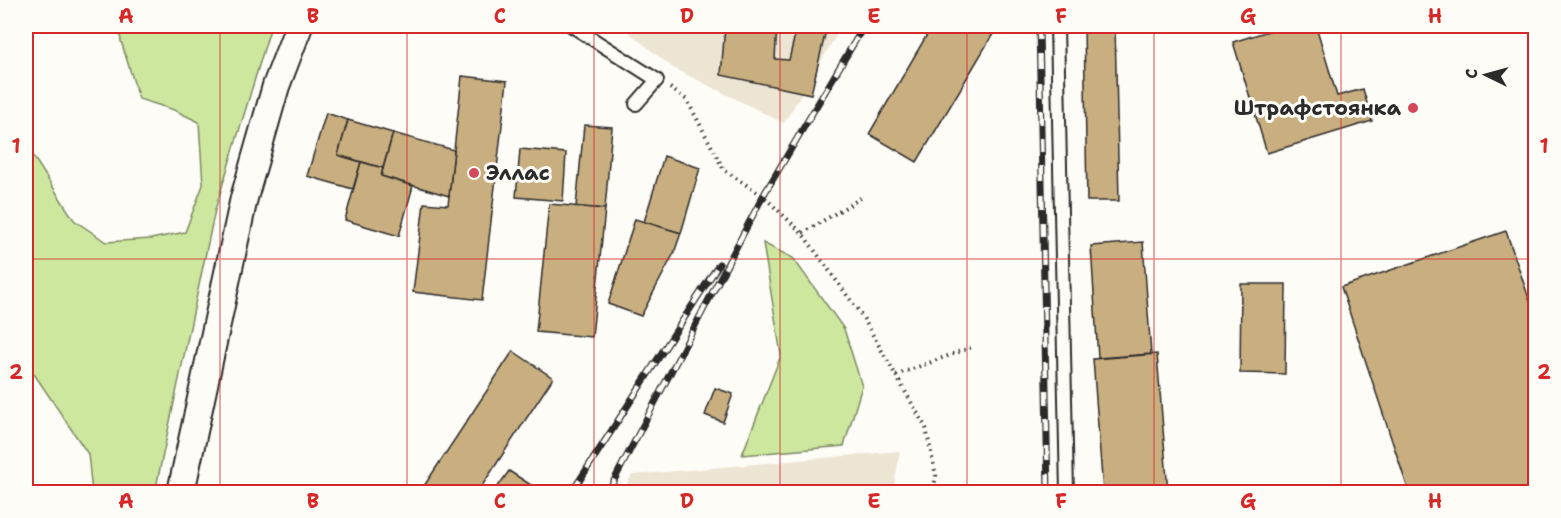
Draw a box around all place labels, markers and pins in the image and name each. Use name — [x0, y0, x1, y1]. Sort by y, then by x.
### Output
place label: Штрафстоянка — [1234, 94, 1402, 122]
marker: Штрафстоянка — [1406, 101, 1420, 115]
place label: Эллас — [486, 159, 550, 187]
marker: Эллас — [467, 166, 481, 180]

